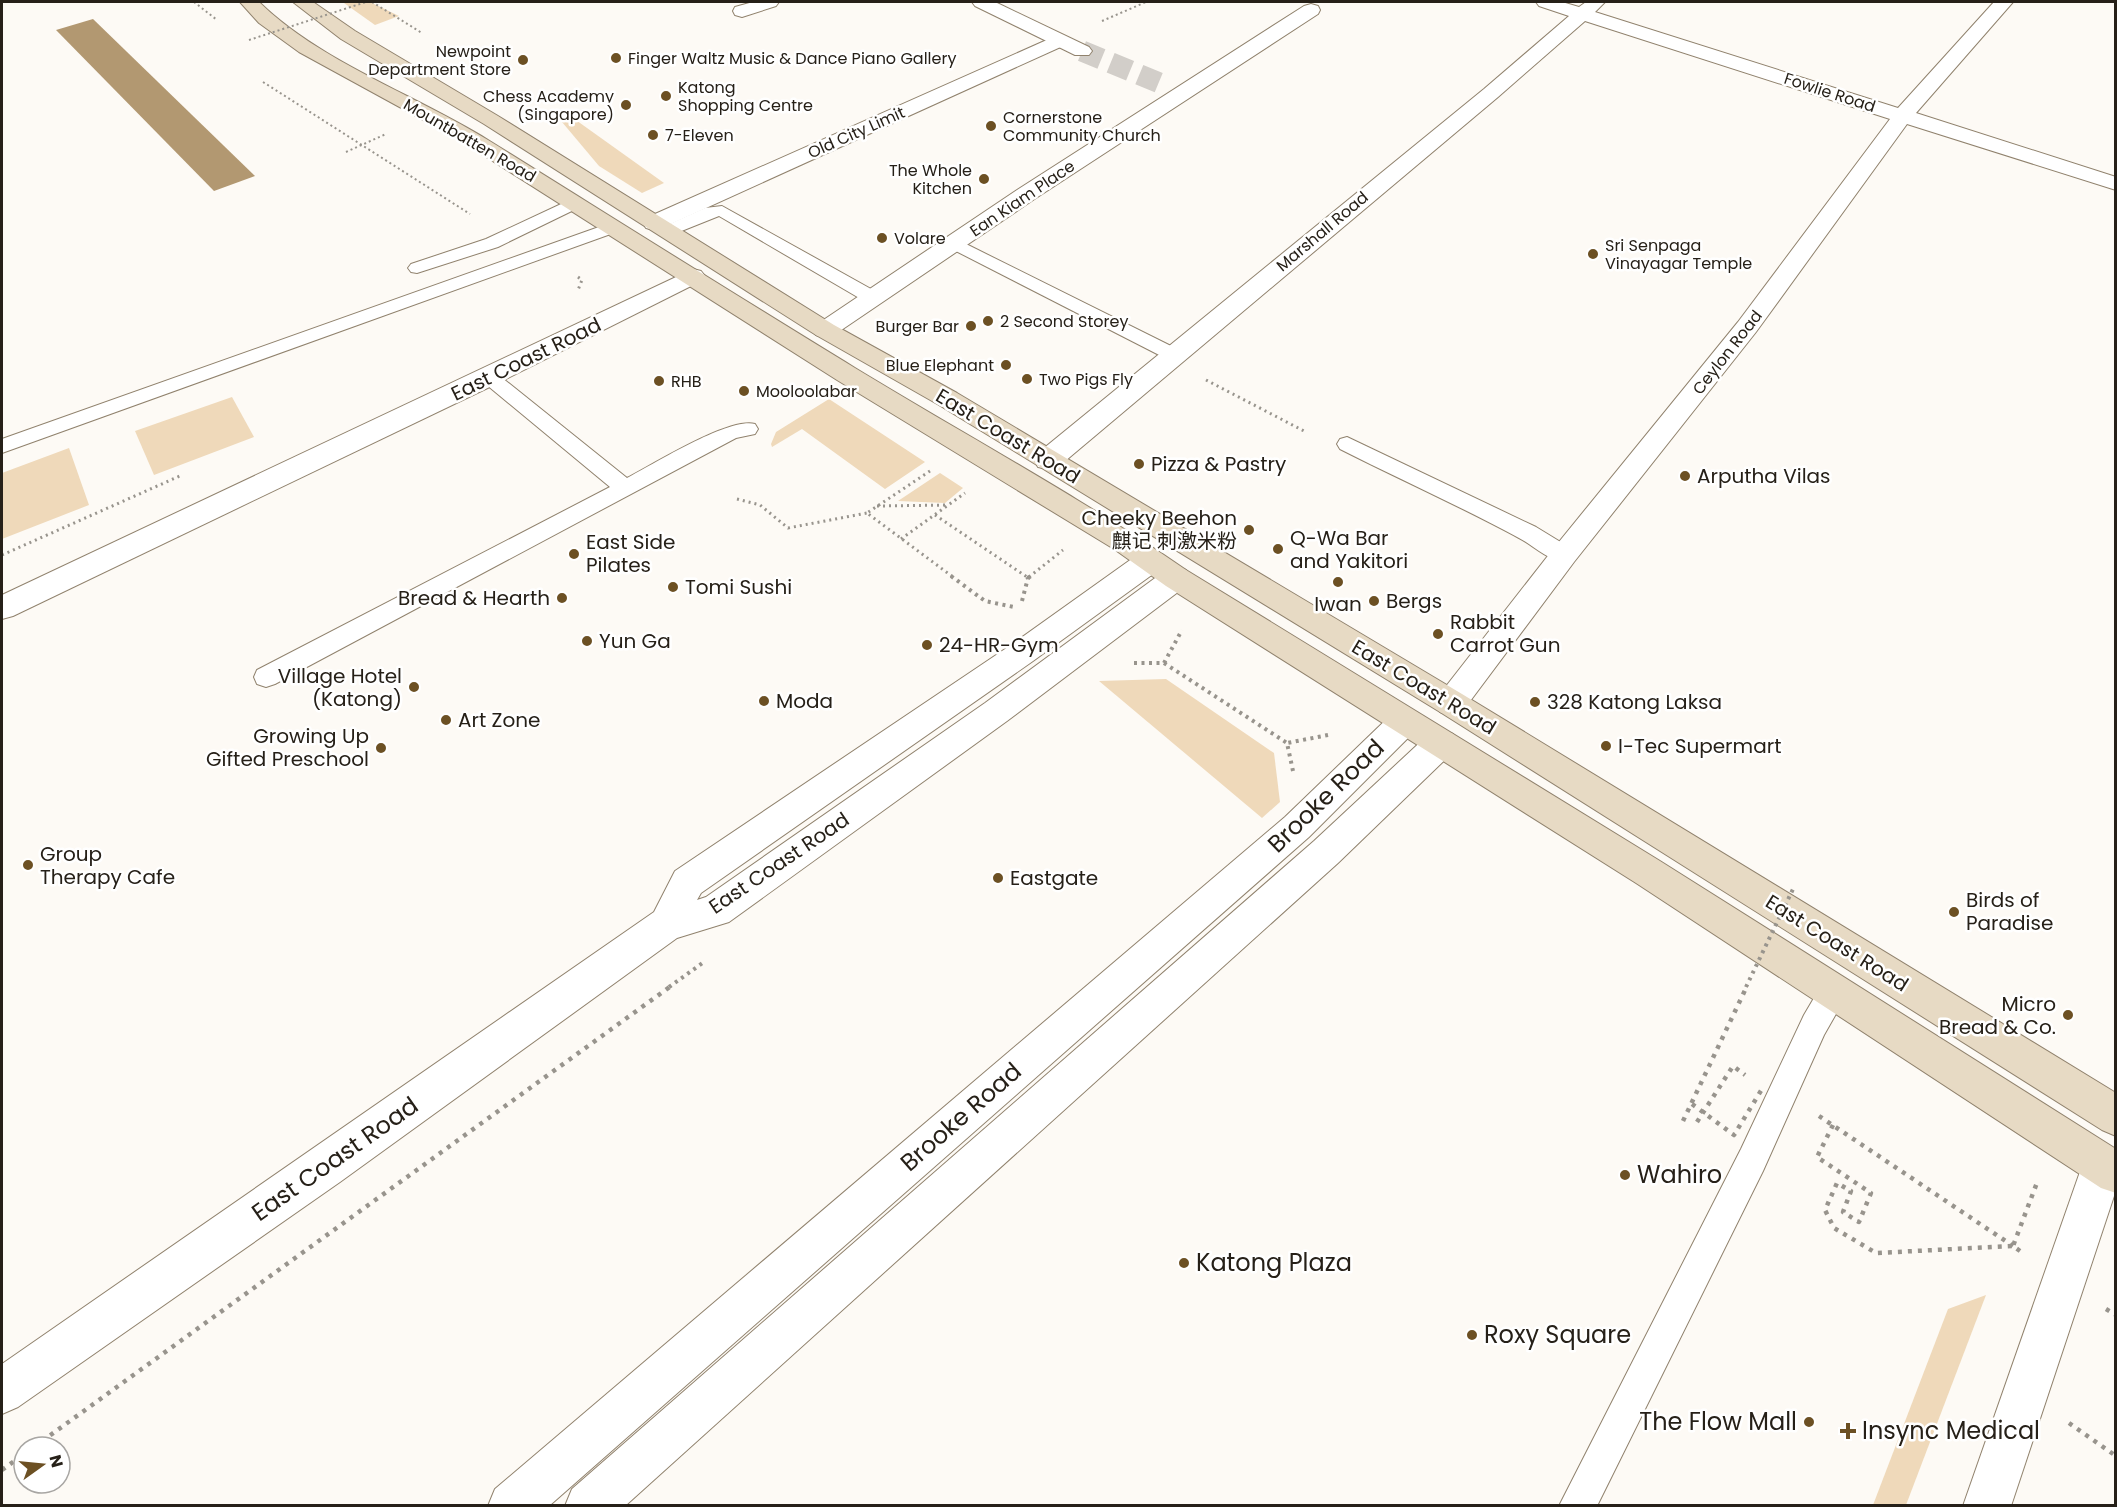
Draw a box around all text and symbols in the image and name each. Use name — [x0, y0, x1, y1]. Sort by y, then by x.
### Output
place label: Newpoint Department Store — [368, 40, 511, 81]
place label: Finger Waltz Music & Dance Piano Gallery — [628, 47, 956, 70]
marker: Finger Waltz Music & Dance Piano Gallery — [609, 51, 623, 65]
marker: Newpoint Department Store — [516, 53, 530, 67]
street label: Fowlie Road — [1781, 67, 1879, 118]
place label: Katong Shopping Centre — [678, 76, 813, 117]
place label: Chess Academy (Singapore) — [483, 85, 614, 126]
marker: Katong Shopping Centre — [659, 89, 673, 103]
street label: Mountbatten Road — [399, 93, 540, 188]
marker: Chess Academy (Singapore) — [619, 98, 633, 112]
street label: Old City Limit — [804, 101, 909, 164]
place label: Cornerstone Community Church — [1003, 106, 1161, 147]
marker: Cornerstone Community Church — [984, 119, 998, 133]
place label: 7-Eleven — [665, 124, 734, 147]
marker: 7-Eleven — [646, 128, 660, 142]
street label: Ean Kiam Place — [965, 155, 1079, 242]
place label: The Whole Kitchen — [889, 159, 972, 200]
marker: The Whole Kitchen — [977, 172, 991, 186]
street label: Marshall Road — [1271, 186, 1373, 277]
place label: Volare — [894, 227, 946, 250]
marker: Volare — [875, 231, 889, 245]
place label: Sri Senpaga Vinayagar Temple — [1605, 234, 1752, 275]
marker: Sri Senpaga Vinayagar Temple — [1586, 247, 1600, 261]
street label: Ceylon Road — [1687, 305, 1768, 399]
place label: 2 Second Storey — [1000, 310, 1128, 333]
street label: East Coast Road — [446, 311, 606, 407]
marker: 2 Second Storey — [981, 314, 995, 328]
place label: Burger Bar — [875, 315, 959, 338]
marker: Burger Bar — [964, 319, 978, 333]
place label: Blue Elephant — [886, 354, 994, 377]
marker: Blue Elephant — [999, 358, 1013, 372]
place label: Two Pigs Fly — [1039, 368, 1133, 391]
place label: RHB — [671, 370, 702, 393]
marker: Two Pigs Fly — [1020, 372, 1034, 386]
marker: RHB — [652, 374, 666, 388]
place label: Mooloolabar — [756, 380, 857, 403]
street label: East Coast Road — [931, 382, 1085, 490]
marker: Mooloolabar — [737, 384, 751, 398]
place label: Pizza & Pastry — [1151, 450, 1286, 478]
marker: Pizza & Pastry — [1132, 457, 1146, 471]
place label: Arputha Vilas — [1697, 462, 1831, 490]
marker: Arputha Vilas — [1678, 469, 1692, 483]
place label: Cheeky Beehon 麒记 刺激米粉 — [1082, 504, 1237, 555]
marker: Cheeky Beehon 麒记 刺激米粉 — [1242, 523, 1256, 537]
place label: Q-Wa Bar and Yakitori — [1290, 524, 1408, 575]
place label: East Side Pilates — [586, 528, 675, 579]
marker: Q-Wa Bar and Yakitori — [1271, 542, 1285, 556]
marker: East Side Pilates — [567, 547, 581, 561]
place label: Tomi Sushi — [685, 573, 792, 601]
marker: Iwan — [1331, 575, 1345, 589]
marker: Tomi Sushi — [666, 580, 680, 594]
place label: Bread & Hearth — [398, 584, 550, 612]
place label: Bergs — [1386, 587, 1442, 615]
place label: Iwan — [1314, 590, 1362, 618]
marker: Bread & Hearth — [555, 591, 569, 605]
marker: Bergs — [1367, 594, 1381, 608]
place label: Rabbit Carrot Gun — [1450, 608, 1560, 659]
place label: Yun Ga — [599, 627, 671, 655]
marker: Rabbit Carrot Gun — [1431, 627, 1445, 641]
place label: 24-HR-Gym — [939, 631, 1059, 659]
street label: East Coast Road — [1347, 633, 1501, 741]
marker: Yun Ga — [580, 634, 594, 648]
marker: 24-HR-Gym — [920, 638, 934, 652]
place label: Village Hotel (Katong) — [278, 662, 402, 713]
marker: Village Hotel (Katong) — [407, 680, 421, 694]
place label: Moda — [776, 687, 833, 715]
place label: 328 Katong Laksa — [1547, 688, 1722, 716]
marker: Moda — [757, 694, 771, 708]
marker: 328 Katong Laksa — [1528, 695, 1542, 709]
place label: Art Zone — [458, 706, 540, 734]
marker: Art Zone — [439, 713, 453, 727]
place label: Growing Up Gifted Preschool — [206, 722, 369, 773]
street label: Brooke Road — [1260, 732, 1391, 860]
place label: I-Tec Supermart — [1618, 732, 1781, 760]
marker: I-Tec Supermart — [1599, 739, 1613, 753]
marker: Growing Up Gifted Preschool — [374, 741, 388, 755]
street label: East Coast Road — [703, 806, 855, 920]
place label: Group Therapy Cafe — [40, 840, 175, 891]
marker: Group Therapy Cafe — [21, 858, 35, 872]
place label: Eastgate — [1010, 864, 1098, 892]
marker: Eastgate — [991, 871, 1005, 885]
place label: Birds of Paradise — [1966, 886, 2053, 937]
street label: East Coast Road — [1760, 888, 1914, 998]
marker: Birds of Paradise — [1947, 905, 1961, 919]
place label: Micro Bread & Co. — [1939, 990, 2056, 1041]
marker: Micro Bread & Co. — [2061, 1008, 2075, 1022]
street label: Brooke Road — [893, 1055, 1028, 1178]
street label: East Coast Road — [245, 1089, 425, 1228]
place label: Wahiro — [1637, 1158, 1722, 1191]
marker: Wahiro — [1618, 1168, 1632, 1182]
place label: Katong Plaza — [1196, 1246, 1352, 1279]
marker: Katong Plaza — [1177, 1256, 1191, 1270]
place label: Roxy Square — [1484, 1318, 1631, 1351]
marker: Roxy Square — [1465, 1328, 1479, 1342]
place label: The Flow Mall — [1639, 1405, 1797, 1438]
place label: Insync Medical — [1862, 1414, 2040, 1447]
marker: The Flow Mall — [1802, 1415, 1816, 1429]
marker: Insync Medical — [1839, 1422, 1857, 1440]
north arrow — [12, 1435, 72, 1495]
text: N — [43, 1452, 69, 1470]

